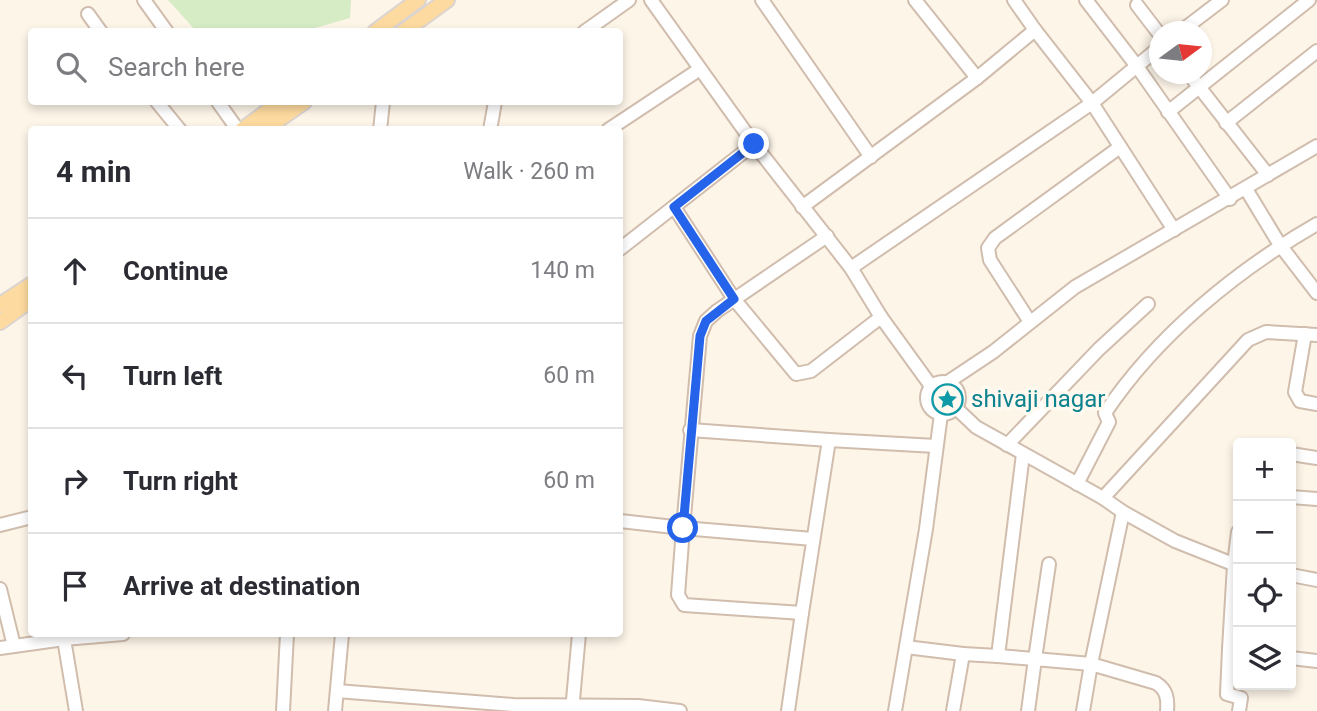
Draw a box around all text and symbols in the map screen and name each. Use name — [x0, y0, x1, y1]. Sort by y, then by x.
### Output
north arrow — [1149, 21, 1212, 84]
search box — [28, 28, 623, 105]
icon: search — [52, 48, 90, 86]
text: Search here — [108, 52, 245, 82]
route end — [738, 128, 769, 159]
text: 4 min — [56, 154, 131, 189]
text: Walk · 260 m — [463, 158, 595, 185]
icon: ahead — [56, 252, 94, 290]
text: Continue — [123, 256, 228, 286]
text: 140 m — [530, 257, 595, 284]
icon: left — [56, 357, 94, 395]
text: Turn left — [123, 361, 222, 391]
text: 60 m — [543, 362, 595, 389]
place icon: shivaji nagar — [931, 382, 965, 416]
place label: shivaji nagar — [971, 385, 1105, 413]
map controls — [1233, 438, 1296, 690]
button: + — [1233, 438, 1296, 501]
icon: right — [56, 462, 94, 500]
text: Turn right — [123, 466, 238, 496]
text: 60 m — [543, 467, 595, 494]
button: − — [1233, 501, 1296, 564]
route start — [667, 512, 698, 543]
button: locate — [1233, 564, 1296, 627]
icon: arrive — [56, 567, 94, 605]
text: Arrive at destination — [123, 571, 360, 601]
button: layers — [1233, 627, 1296, 690]

